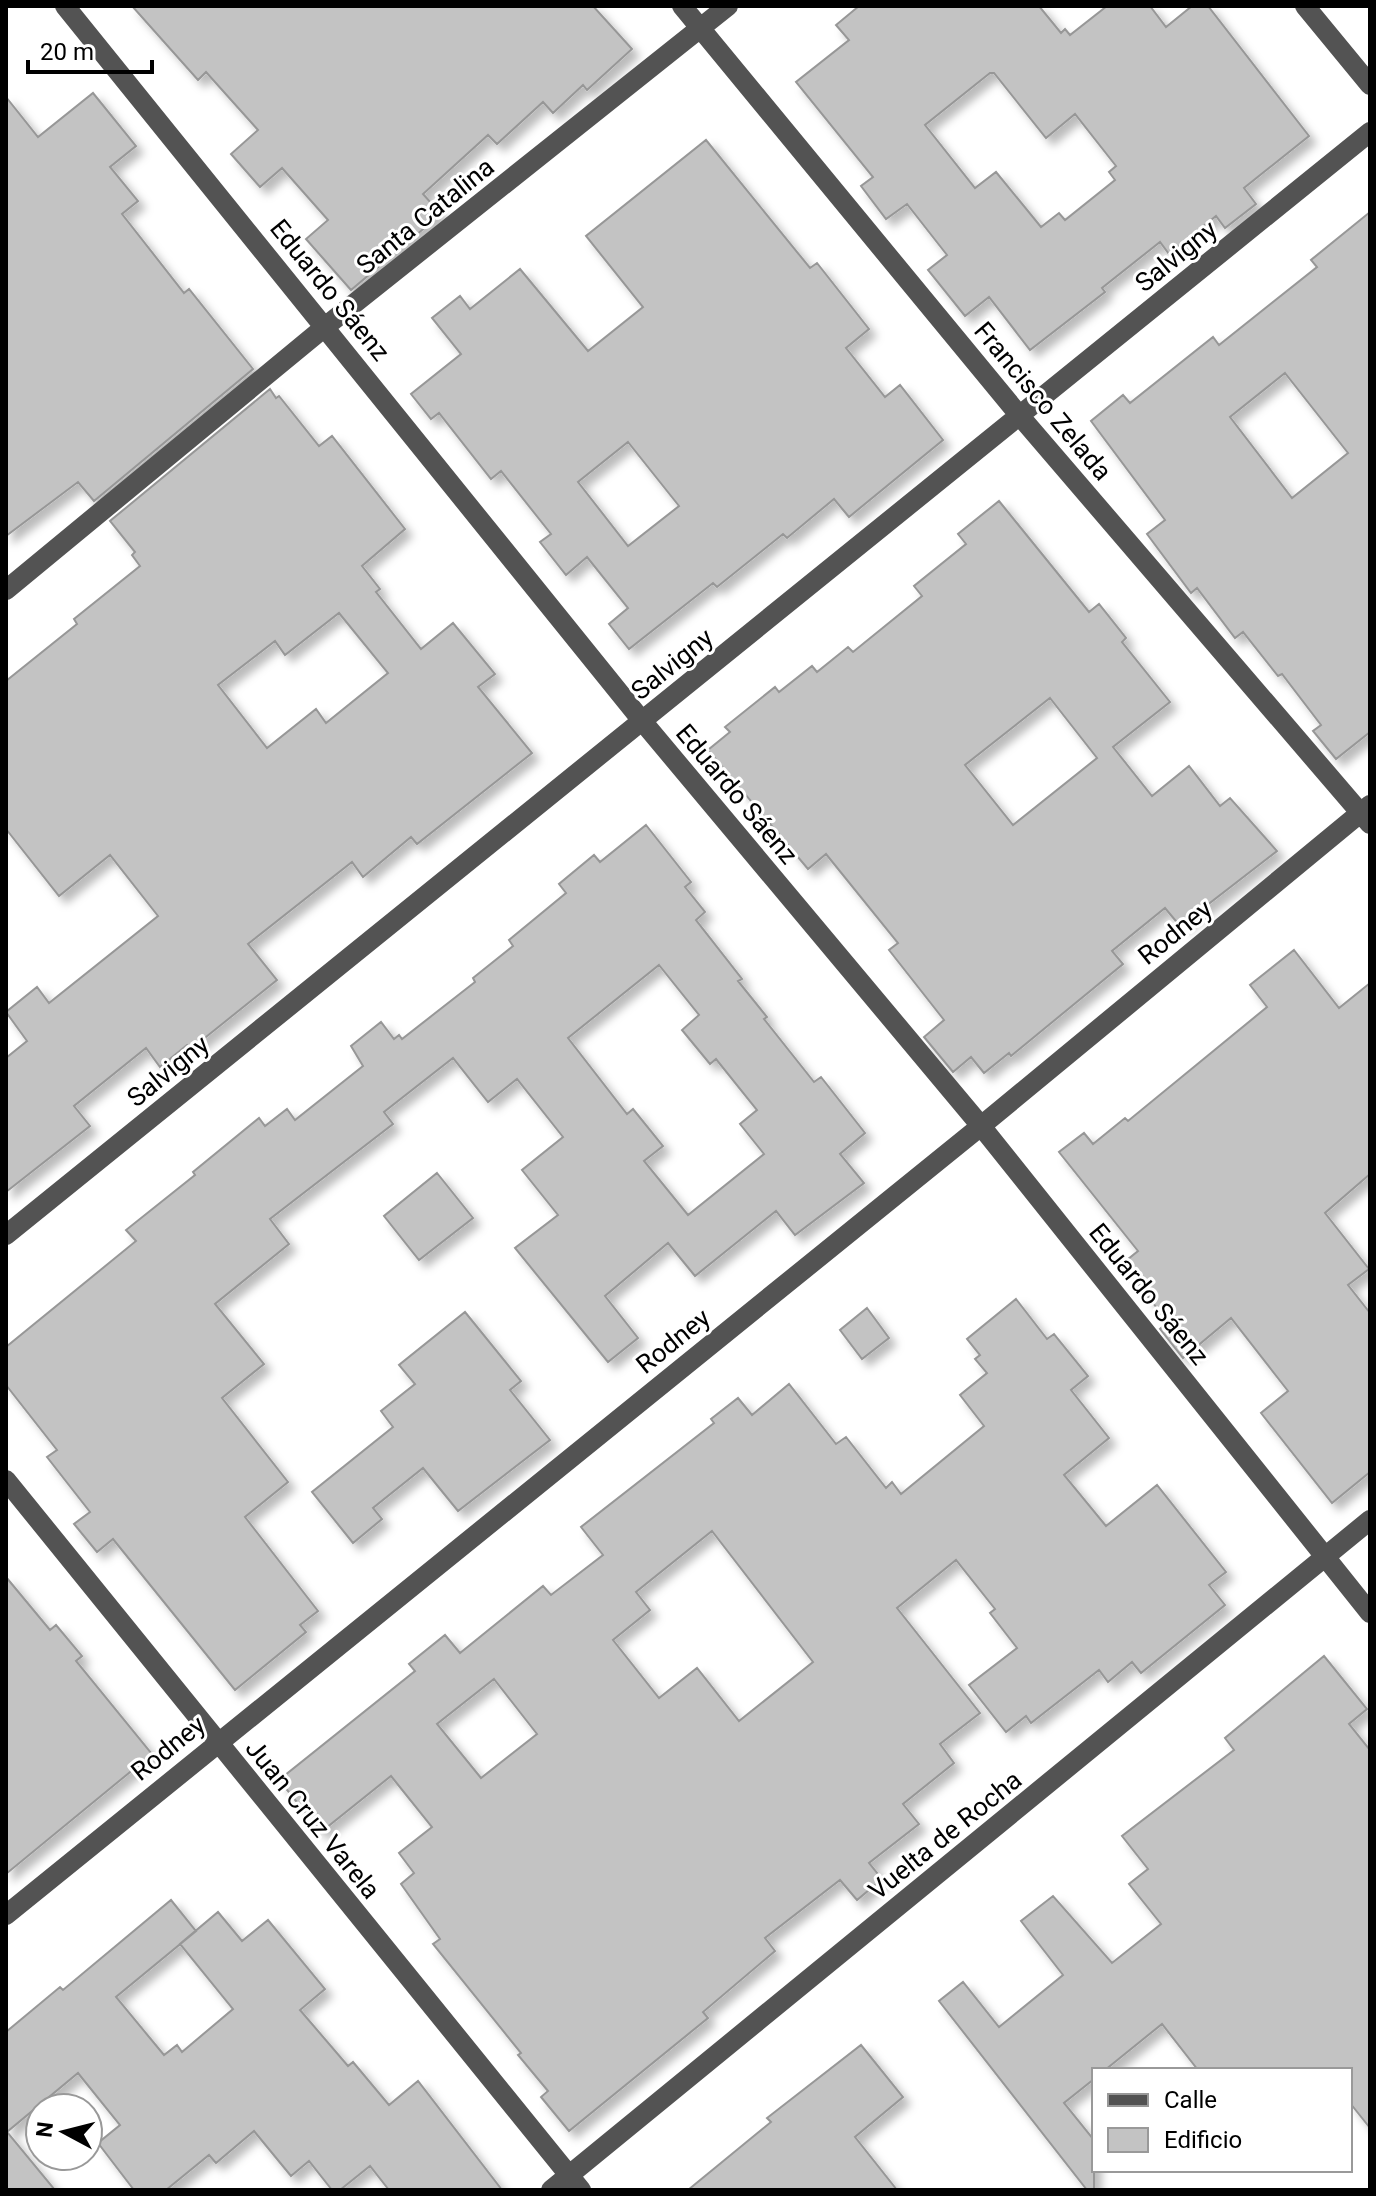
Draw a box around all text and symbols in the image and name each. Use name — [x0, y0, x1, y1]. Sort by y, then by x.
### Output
scale bar — [28, 24, 152, 74]
text: 20 m — [40, 38, 94, 66]
street label: Santa Catalina — [350, 152, 500, 280]
street label: Eduardo Sáenz — [264, 213, 396, 367]
street label: Salvigny — [1129, 214, 1223, 298]
street label: Francisco Zelada — [968, 316, 1118, 486]
street label: Salvigny — [625, 622, 719, 706]
street label: Eduardo Sáenz — [670, 718, 804, 870]
street label: Rodney — [1132, 893, 1218, 971]
street label: Salvigny — [121, 1029, 215, 1113]
street label: Eduardo Sáenz — [1083, 1217, 1215, 1371]
street label: Rodney — [630, 1302, 716, 1380]
street label: Rodney — [125, 1709, 211, 1787]
street label: Juan Cruz Varela — [240, 1733, 386, 1905]
street label: Vuelta de Rocha — [863, 1764, 1027, 1906]
legend — [1092, 2068, 1352, 2172]
text: Calle — [1164, 2086, 1217, 2114]
north arrow — [24, 2092, 104, 2172]
text: N — [31, 2120, 58, 2139]
text: Edificio — [1164, 2126, 1242, 2154]

